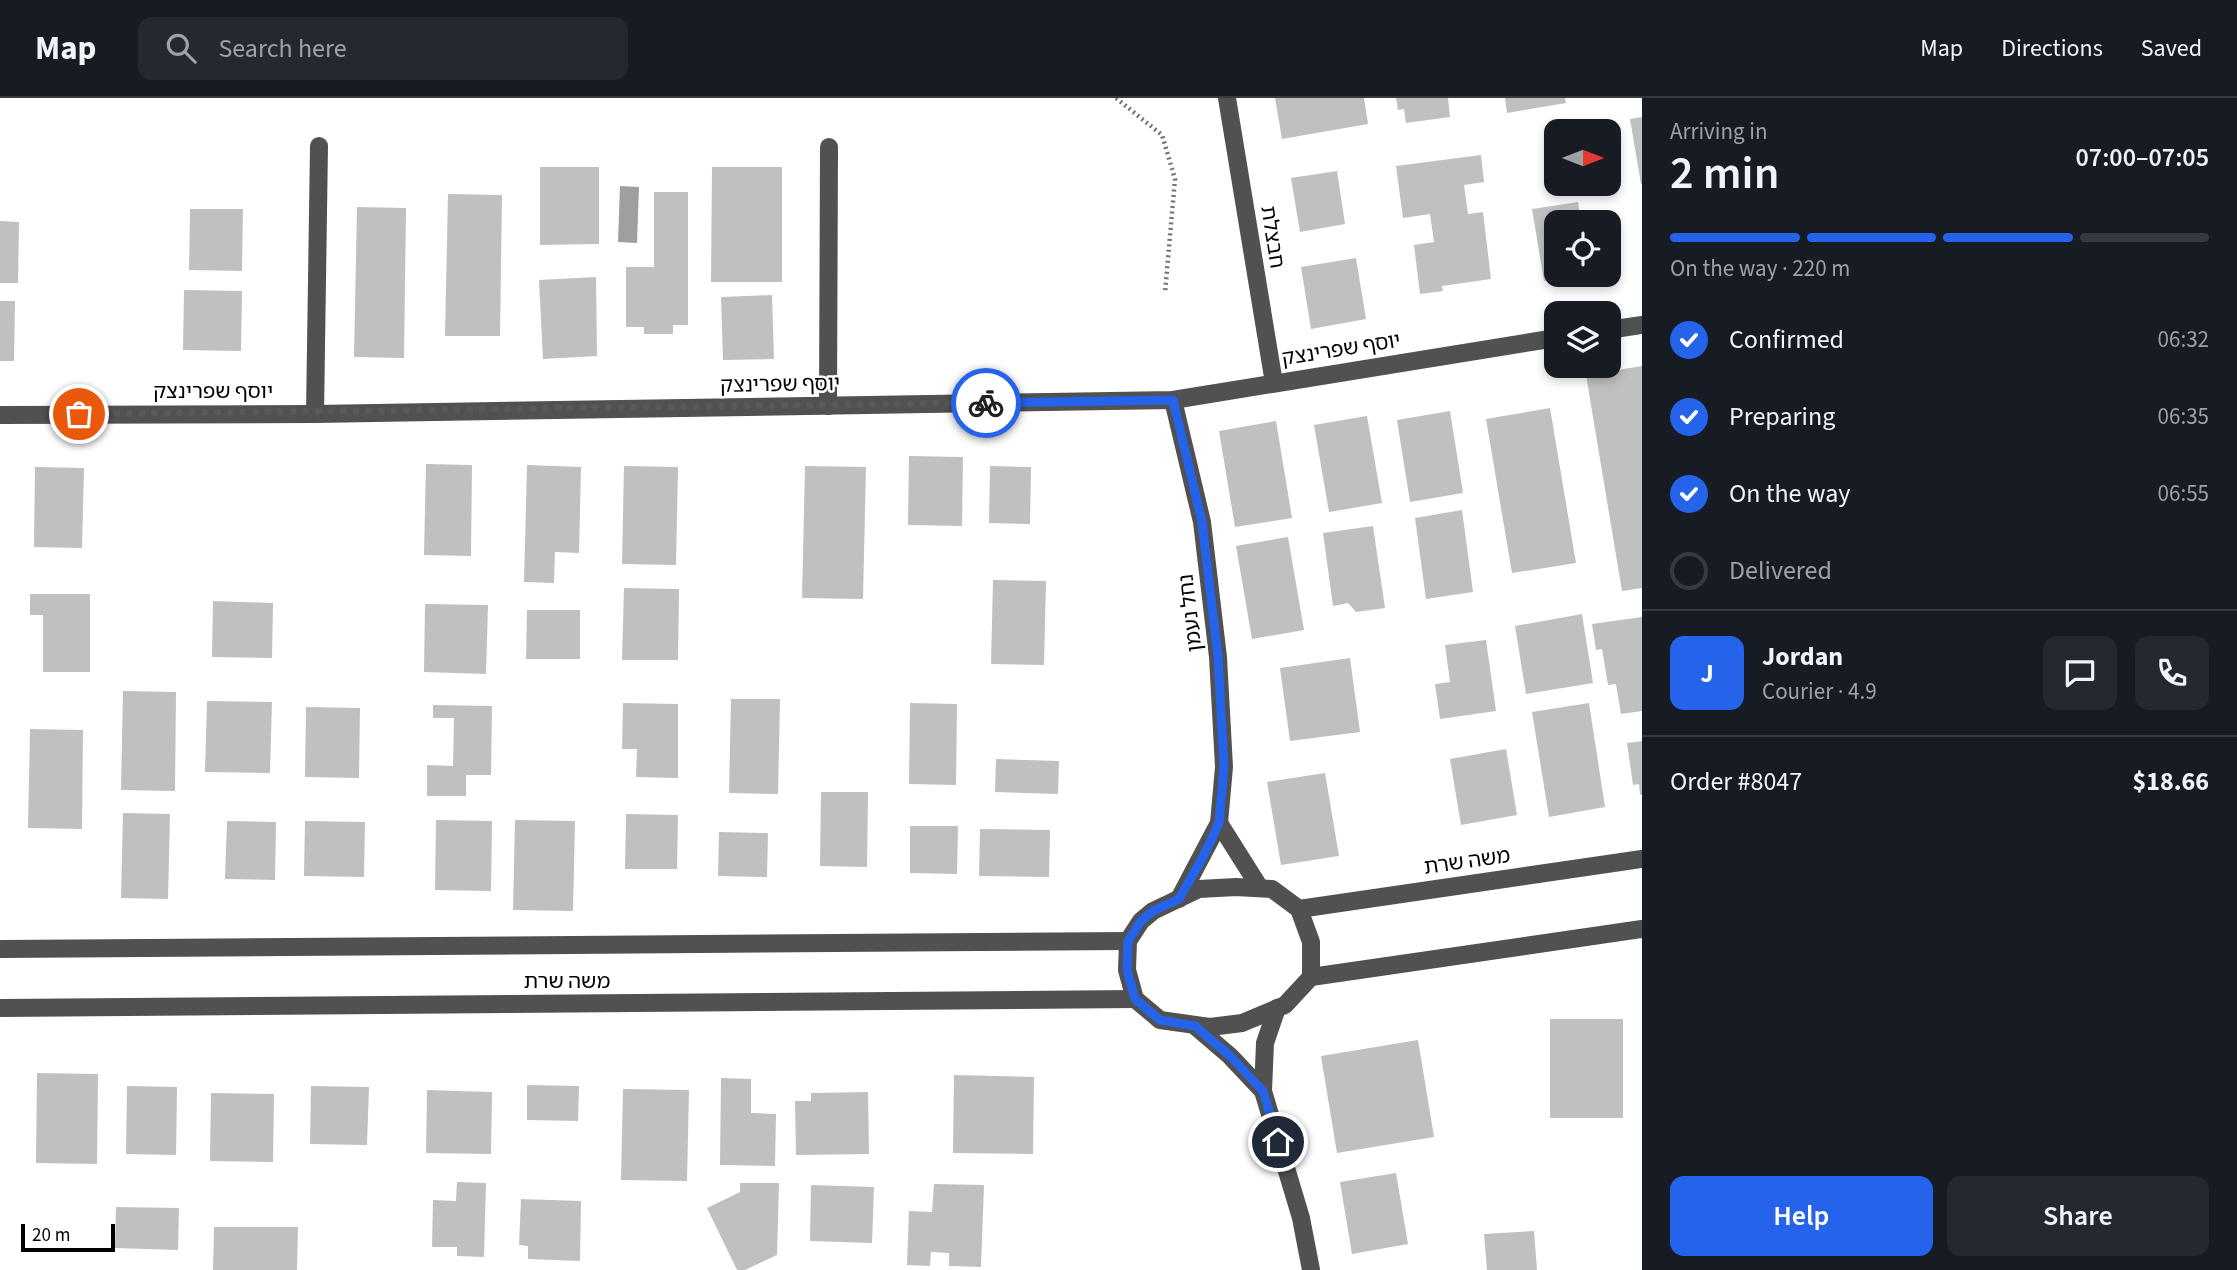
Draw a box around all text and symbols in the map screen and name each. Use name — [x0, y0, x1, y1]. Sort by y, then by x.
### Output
search box — [138, 17, 628, 80]
text: Map — [35, 25, 96, 72]
icon: search — [162, 29, 200, 67]
text: Search here — [218, 30, 347, 67]
text: Map — [1920, 31, 1963, 66]
text: Directions — [2001, 31, 2103, 66]
text: Saved — [2141, 31, 2202, 66]
text: Arriving in — [1670, 115, 1768, 148]
north arrow — [1544, 119, 1620, 196]
map controls — [1544, 119, 1621, 378]
text: 07:00–07:05 — [2076, 139, 2209, 176]
text: 2 min — [1670, 141, 1779, 206]
street label: חבצלת — [1253, 204, 1293, 270]
button: locate — [1544, 210, 1621, 287]
text: On the way · 220 m — [1670, 252, 1850, 285]
button: layers — [1544, 301, 1621, 378]
icon: check — [1670, 321, 1708, 359]
text: Confirmed — [1729, 321, 1844, 358]
text: 06:32 — [2158, 323, 2209, 356]
street label: יוסף שפרינצק — [1279, 325, 1403, 373]
street label: יוסף שפרינצק — [720, 368, 840, 400]
courier — [951, 368, 1021, 438]
street label: יוסף שפרינצק — [153, 376, 273, 406]
pin — [49, 384, 109, 444]
icon: bike — [967, 384, 1005, 422]
icon: bag — [60, 395, 98, 433]
icon: check — [1670, 398, 1708, 436]
text: Preparing — [1729, 398, 1835, 435]
text: 06:35 — [2158, 400, 2209, 433]
icon: check — [1670, 475, 1708, 513]
text: On the way — [1729, 475, 1850, 512]
text: 06:55 — [2158, 477, 2209, 510]
text: Delivered — [1729, 552, 1832, 589]
street label: נחל נעמן — [1170, 572, 1210, 654]
button: chat — [2043, 636, 2117, 710]
button: phone — [2135, 636, 2209, 710]
text: Jordan — [1762, 638, 1843, 675]
text: J — [1700, 655, 1714, 692]
text: Courier · 4.9 — [1762, 675, 1877, 708]
text: Order #8047 — [1670, 763, 1802, 800]
text: $18.66 — [2133, 763, 2209, 800]
street label: משה שרת — [1422, 840, 1512, 882]
street label: משה שרת — [524, 966, 610, 996]
pin — [1248, 1112, 1308, 1172]
icon: home — [1259, 1123, 1297, 1161]
button: Help — [1670, 1176, 1933, 1256]
button: Share — [1947, 1176, 2209, 1256]
scale bar — [21, 1221, 116, 1253]
text: 20 m — [32, 1222, 70, 1249]

